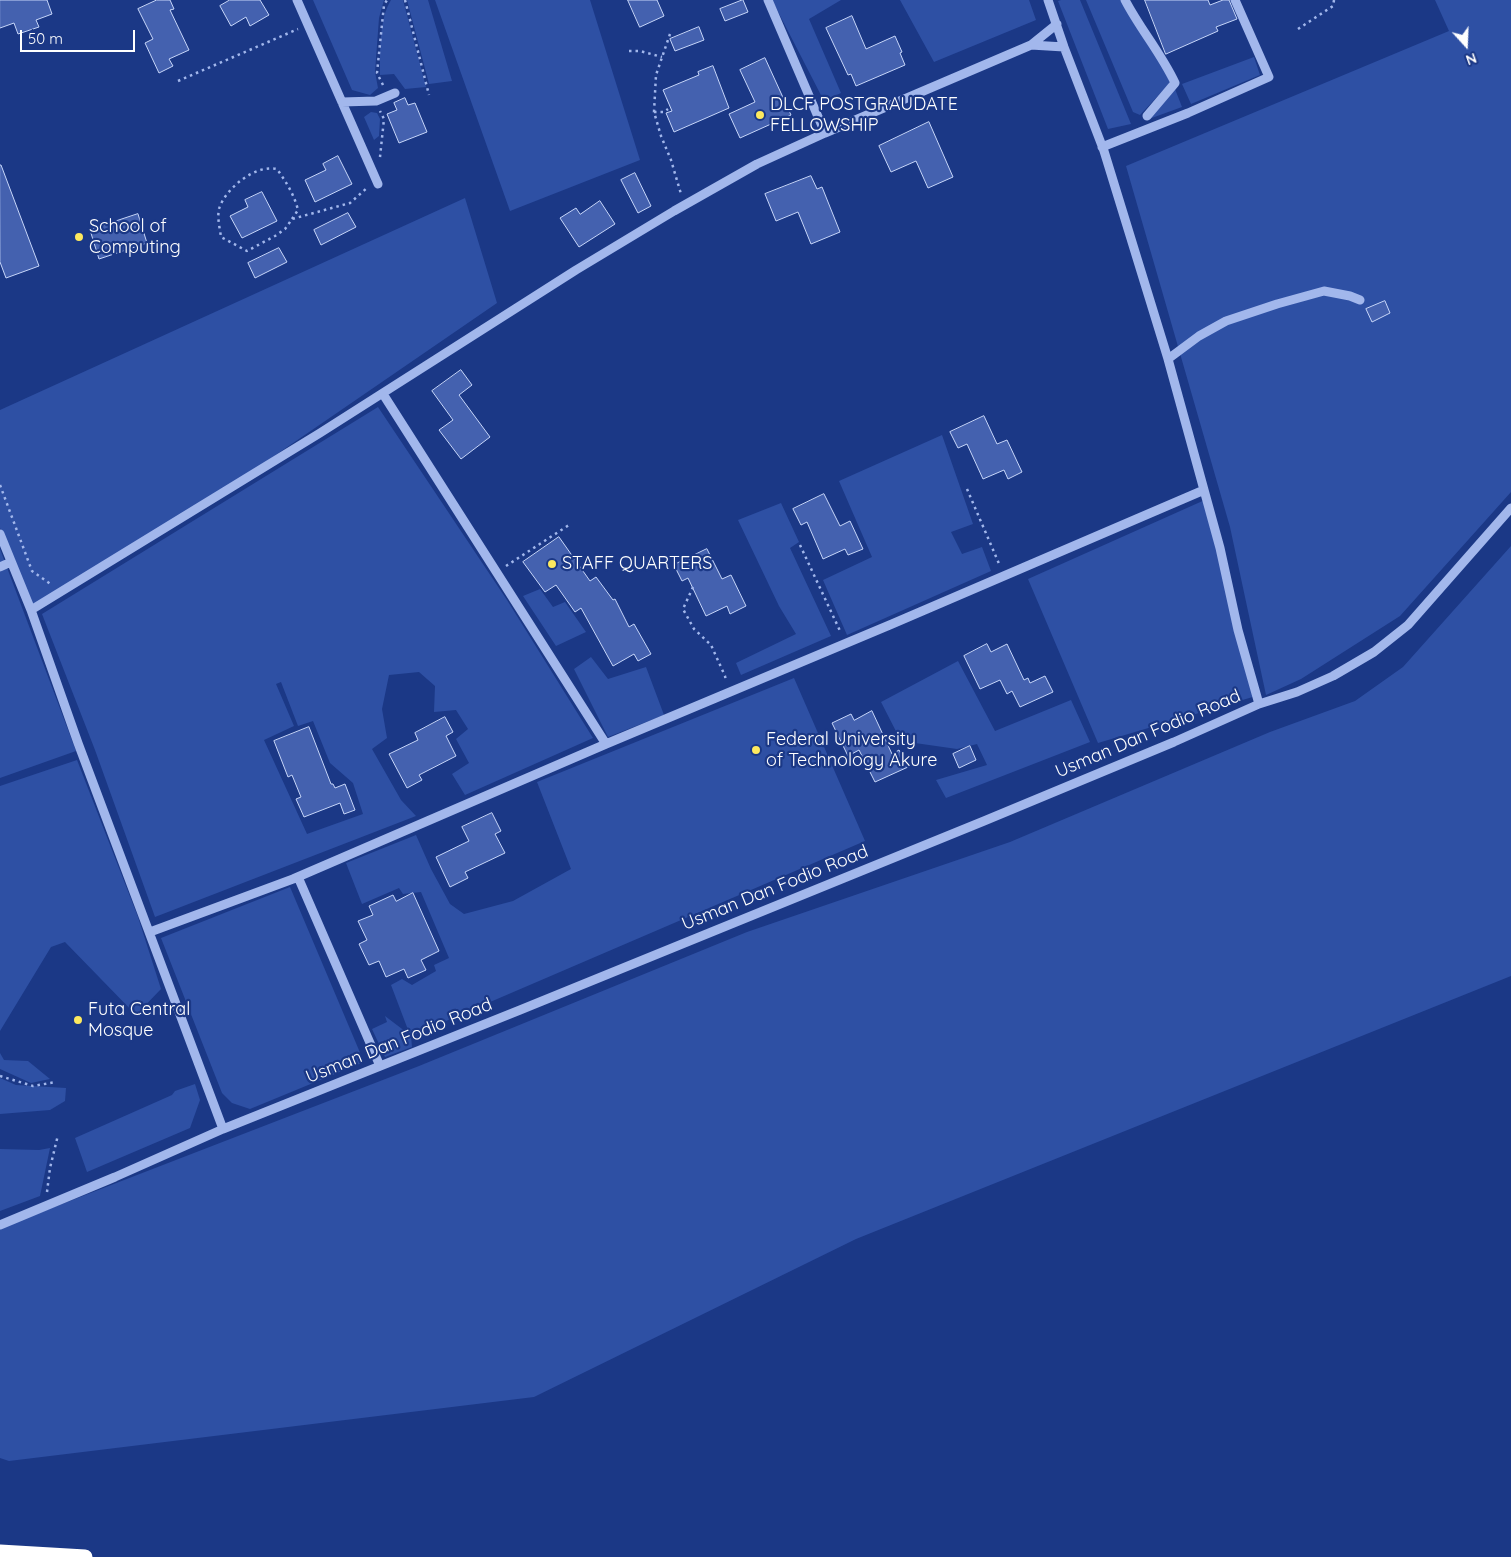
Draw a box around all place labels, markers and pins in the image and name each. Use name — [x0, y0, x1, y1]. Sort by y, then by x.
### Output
place label: DLCF POSTGRAUDATE FELLOWSHIP — [770, 94, 958, 136]
marker: DLCF POSTGRAUDATE FELLOWSHIP — [754, 109, 766, 121]
place label: School of Computing — [89, 216, 181, 258]
marker: School of Computing — [73, 231, 85, 243]
place label: STAFF QUARTERS — [562, 553, 712, 575]
marker: STAFF QUARTERS — [546, 558, 558, 570]
place label: Federal University of Technology Akure — [766, 729, 937, 772]
marker: Federal University of Technology Akure — [750, 744, 762, 756]
place label: Futa Central Mosque — [88, 999, 190, 1042]
marker: Futa Central Mosque — [72, 1014, 84, 1026]

